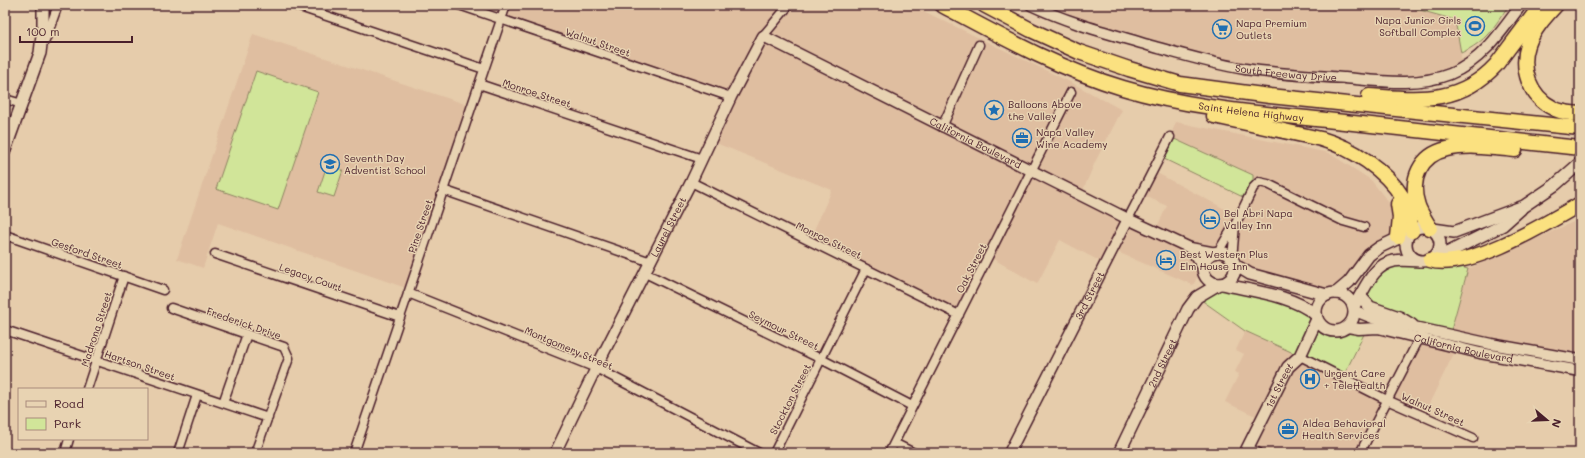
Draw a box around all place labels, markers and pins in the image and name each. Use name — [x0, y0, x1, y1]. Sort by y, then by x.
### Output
place label: Napa Junior Girls Softball Complex — [1375, 13, 1461, 39]
sports icon: Napa Junior Girls Softball Complex — [1464, 15, 1486, 37]
place label: Napa Premium Outlets — [1236, 16, 1307, 42]
supermarket icon: Napa Premium Outlets — [1211, 18, 1233, 40]
place label: Balloons Above the Valley — [1008, 97, 1082, 123]
place icon: Balloons Above the Valley — [983, 99, 1005, 121]
place label: Napa Valley Wine Academy — [1036, 125, 1108, 151]
office icon: Napa Valley Wine Academy — [1011, 127, 1033, 149]
place label: Seventh Day Adventist School — [344, 151, 426, 177]
school or university icon: Seventh Day Adventist School — [319, 153, 341, 175]
place label: Bel Abri Napa Valley Inn — [1224, 206, 1293, 232]
hotel icon: Bel Abri Napa Valley Inn — [1199, 208, 1221, 230]
place label: Best Western Plus Elm House Inn — [1180, 247, 1268, 273]
hotel icon: Best Western Plus Elm House Inn — [1155, 249, 1177, 271]
place label: Urgent Care + TeleHealth — [1324, 366, 1386, 392]
hospital icon: Urgent Care + TeleHealth — [1299, 368, 1321, 390]
place label: Aldea Behavioral Health Services — [1302, 416, 1386, 442]
office icon: Aldea Behavioral Health Services — [1277, 418, 1299, 440]

